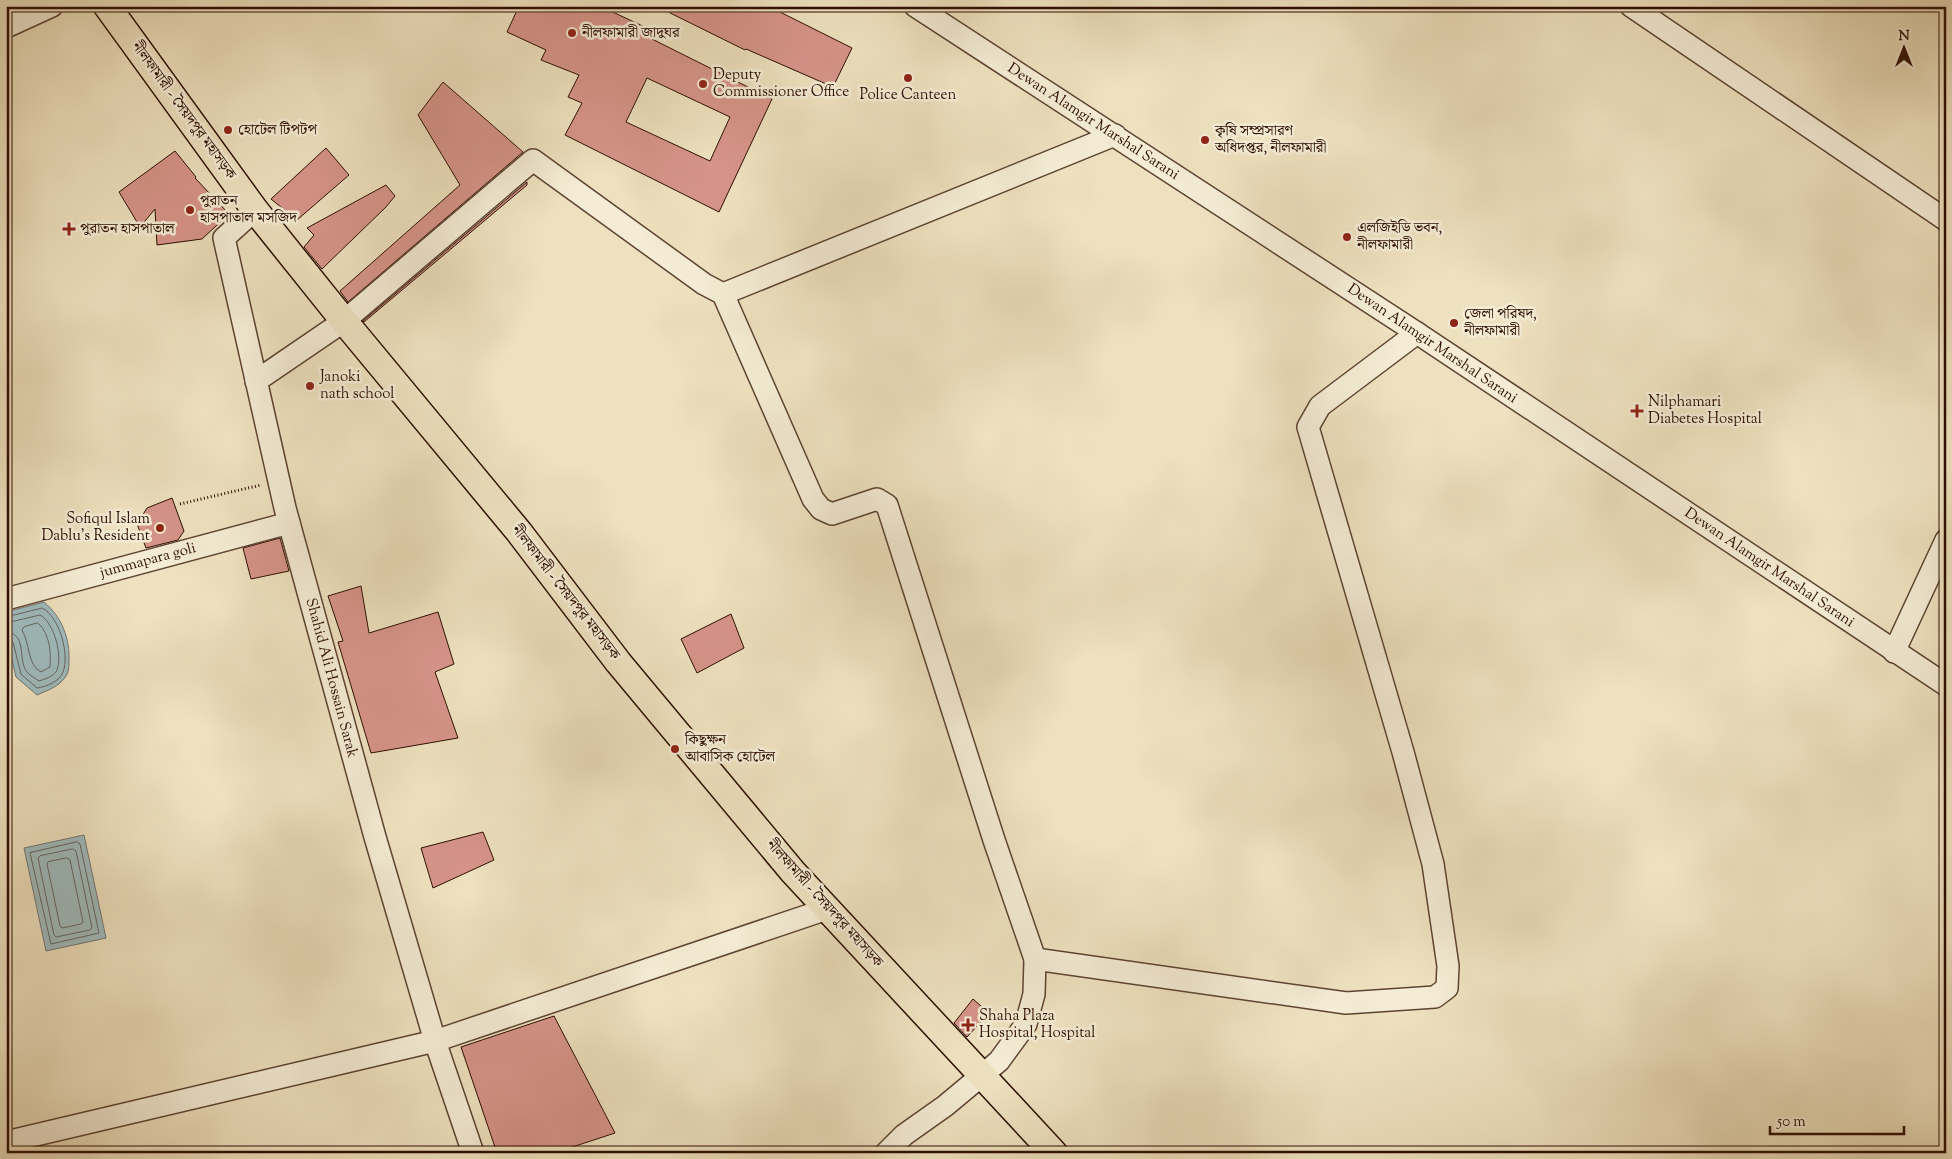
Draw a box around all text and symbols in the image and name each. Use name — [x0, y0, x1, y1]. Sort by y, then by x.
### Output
north arrow — [1880, 22, 1930, 72]
place label: নীলফামারী জাদুঘর — [581, 23, 681, 44]
marker: নীলফামারী জাদুঘর — [566, 27, 578, 39]
text: N — [1898, 27, 1910, 47]
street label: নীলফামারী - সৈয়দপুর মহাসড়ক — [125, 37, 240, 185]
street label: Dewan Alamgir Marshal Sarani — [1003, 58, 1183, 186]
place label: Deputy Commissioner Office — [713, 65, 849, 103]
marker: Police Canteen — [902, 72, 914, 84]
marker: Deputy Commissioner Office — [697, 78, 709, 90]
place label: Police Canteen — [860, 85, 957, 106]
place label: হোটেল টিপটপ — [238, 120, 317, 141]
place label: কৃষি সম্প্রসারণ অধিদপ্তর, নীলফামারী — [1214, 121, 1327, 159]
marker: হোটেল টিপটপ — [222, 124, 234, 136]
marker: কৃষি সম্প্রসারণ অধিদপ্তর, নীলফামারী — [1199, 134, 1211, 146]
place label: পুরাতন হাসপাতাল মসজিদ — [199, 191, 298, 229]
marker: পুরাতন হাসপাতাল মসজিদ — [184, 204, 196, 216]
place label: এলজিইডি ভবন, নীলফামারী — [1356, 218, 1442, 256]
place label: পুরাতন হাসপাতাল — [80, 219, 175, 240]
marker: পুরাতন হাসপাতাল — [62, 222, 76, 236]
marker: এলজিইডি ভবন, নীলফামারী — [1341, 231, 1353, 243]
street label: Dewan Alamgir Marshal Sarani — [1343, 279, 1521, 409]
place label: জেলা পরিষদ, নীলফামারী — [1463, 304, 1537, 342]
marker: জেলা পরিষদ, নীলফামারী — [1448, 317, 1460, 329]
place label: Janoki nath school — [319, 367, 395, 405]
marker: Janoki nath school — [304, 380, 316, 392]
place label: Nilphamari Diabetes Hospital — [1648, 392, 1762, 430]
marker: Nilphamari Diabetes Hospital — [1630, 404, 1644, 418]
street label: Dewan Alamgir Marshal Sarani — [1680, 503, 1858, 633]
place label: Sofiqul Islam Dablu's Resident — [41, 509, 151, 547]
street label: নীলফামারী - সৈয়দপুর মহাসড়ক — [505, 520, 625, 665]
marker: Sofiqul Islam Dablu's Resident — [154, 522, 166, 534]
street label: jummapara goli — [97, 538, 199, 584]
street label: Shahid Ali Hossain Sarak — [300, 596, 362, 760]
place label: কিছুক্ষন আবাসিক হোটেল — [684, 730, 776, 768]
marker: কিছুক্ষন আবাসিক হোটেল — [669, 743, 681, 755]
street label: নীলফামারী - সৈয়দপুর মহাসড়ক — [760, 835, 888, 973]
place label: Shaha Plaza Hospital, Hospital — [979, 1006, 1095, 1044]
marker: Shaha Plaza Hospital, Hospital — [961, 1018, 975, 1032]
scale bar — [1770, 1104, 1903, 1136]
text: 50 m — [1776, 1112, 1806, 1133]

